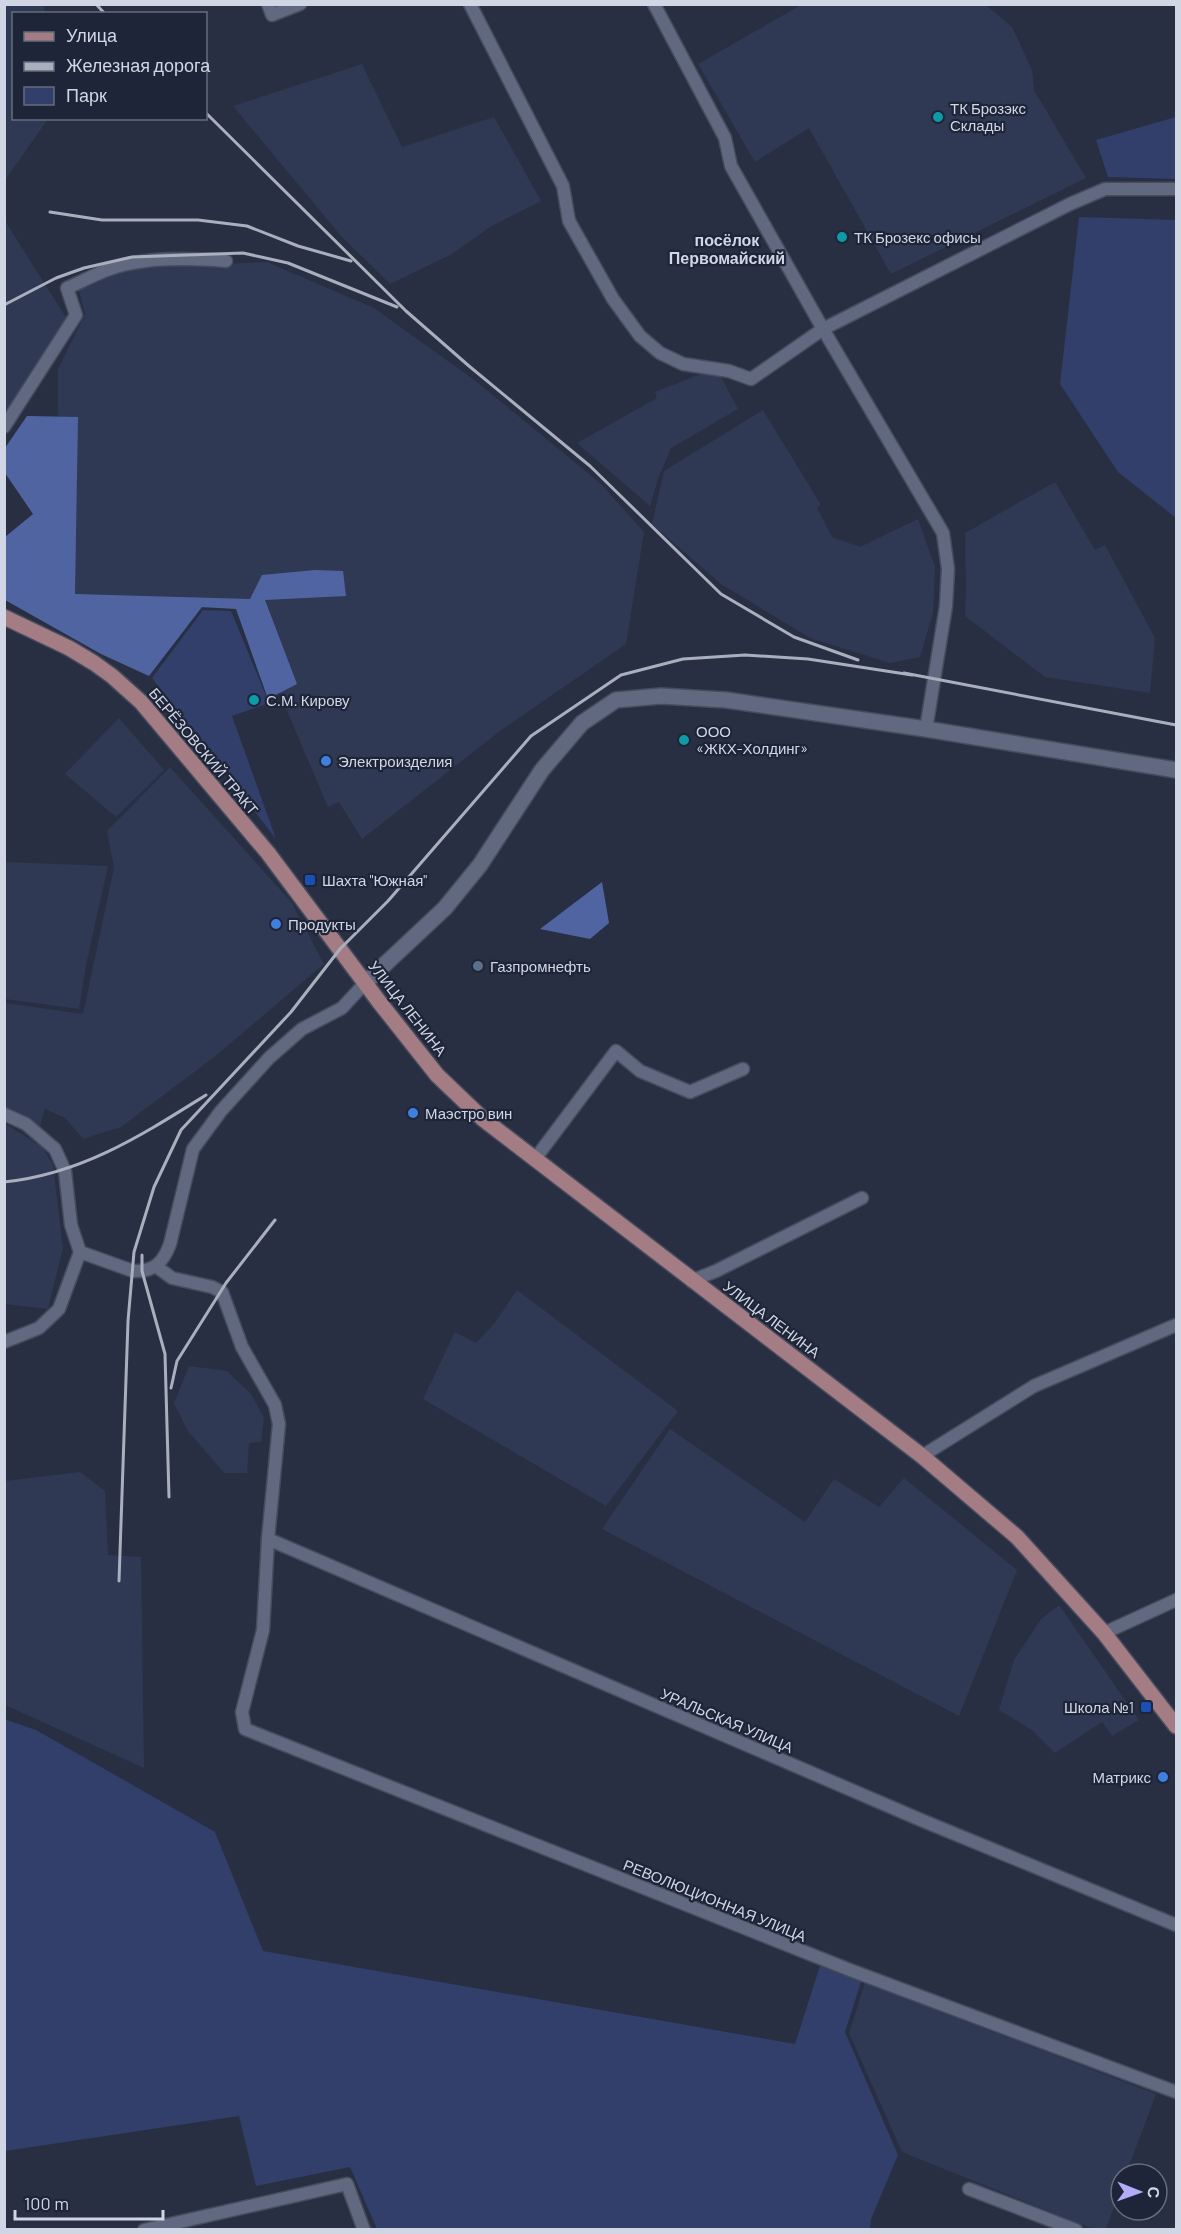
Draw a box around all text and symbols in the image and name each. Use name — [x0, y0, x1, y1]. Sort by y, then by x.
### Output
legend — [12, 12, 207, 120]
text: Улица — [66, 24, 118, 46]
text: Железная дорога — [66, 54, 211, 76]
text: Парк — [66, 84, 107, 106]
place label: ТК Брозэкс Склады — [950, 99, 1027, 134]
marker: ТК Брозэкс Склады — [931, 110, 945, 124]
place label: ТК Брозекс офисы — [854, 228, 981, 246]
district label: посёлок Первомайский — [669, 230, 785, 267]
marker: ТК Брозекс офисы — [835, 230, 849, 244]
street label: БЕРЁЗОВСКИЙ ТРАКТ — [146, 684, 262, 818]
place label: С.М. Кирову — [266, 691, 350, 709]
marker: С.М. Кирову — [247, 693, 261, 707]
place label: ООО «ЖКХ-Холдинг» — [696, 722, 808, 757]
marker: ООО «ЖКХ-Холдинг» — [677, 733, 691, 747]
place label: Электроизделия — [338, 752, 452, 770]
marker: Электроизделия — [319, 754, 333, 768]
place label: Шахта "Южная" — [322, 871, 427, 889]
marker: Шахта "Южная" — [303, 873, 317, 887]
place label: Продукты — [288, 915, 356, 933]
marker: Продукты — [269, 917, 283, 931]
street label: УЛИЦА ЛЕНИНА — [365, 957, 451, 1059]
place label: Газпромнефть — [490, 957, 591, 975]
marker: Газпромнефть — [471, 959, 485, 973]
place label: Маэстро вин — [425, 1104, 512, 1122]
marker: Маэстро вин — [406, 1106, 420, 1120]
street label: УЛИЦА ЛЕНИНА — [720, 1277, 824, 1361]
street label: УРАЛЬСКАЯ УЛИЦА — [658, 1684, 796, 1756]
place label: Школа №1 — [1064, 1698, 1134, 1716]
marker: Школа №1 — [1139, 1700, 1153, 1714]
place label: Матрикс — [1093, 1768, 1151, 1786]
marker: Матрикс — [1156, 1770, 1170, 1784]
street label: РЕВОЛЮЦИОННАЯ УЛИЦА — [621, 1855, 809, 1945]
north arrow — [1109, 2162, 1169, 2222]
scale bar — [15, 2183, 164, 2221]
text: С — [1145, 2186, 1164, 2199]
text: 100 m — [24, 2192, 69, 2214]

